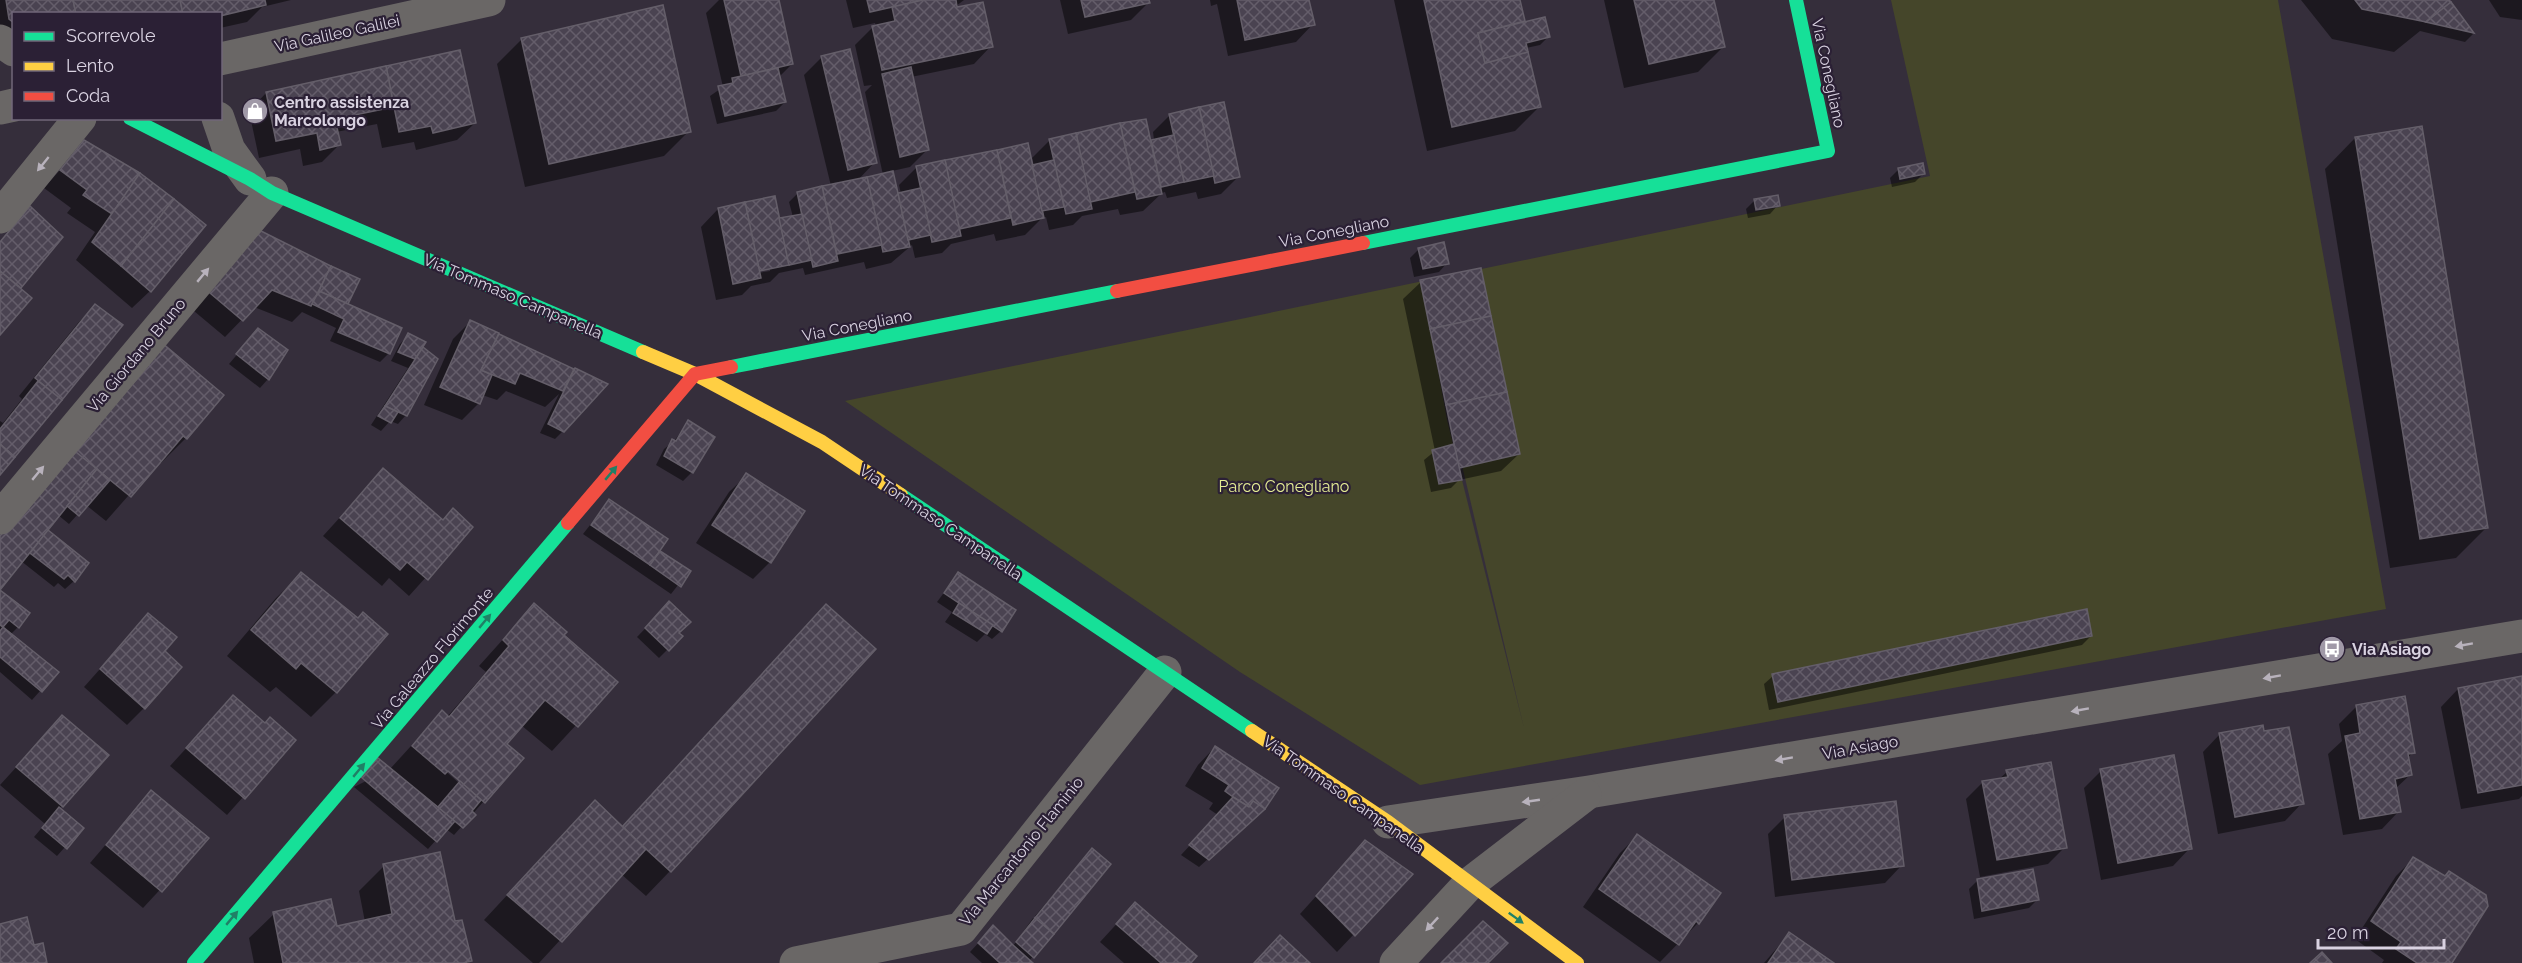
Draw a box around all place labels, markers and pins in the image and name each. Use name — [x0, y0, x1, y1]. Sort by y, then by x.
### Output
place label: Centro assistenza Marcolongo — [274, 93, 409, 130]
shop icon: Centro assistenza Marcolongo — [240, 96, 270, 126]
bus stop icon: Via Asiago — [2317, 634, 2347, 664]
place label: Via Asiago — [2352, 640, 2431, 659]

